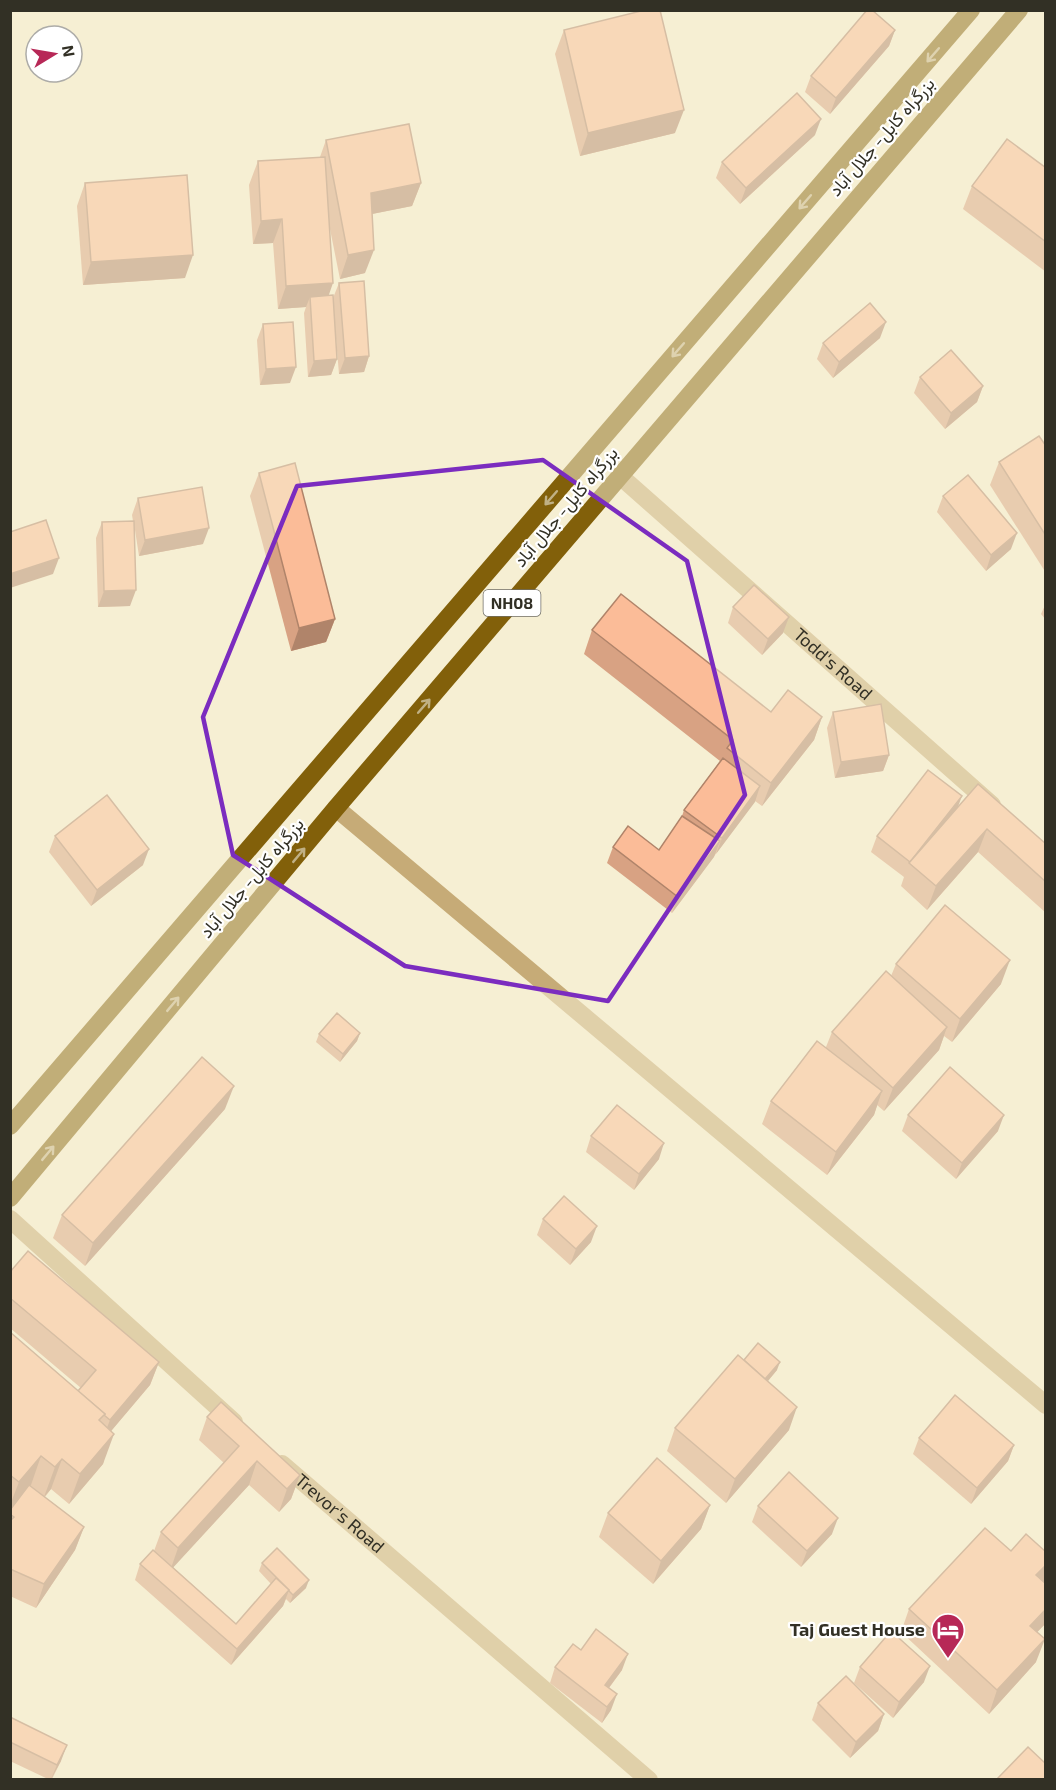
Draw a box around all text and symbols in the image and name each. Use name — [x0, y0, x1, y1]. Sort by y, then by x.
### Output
north arrow — [24, 24, 84, 84]
text: N — [59, 44, 80, 59]
one-way arrow — [926, 47, 940, 62]
street label: بزرگراه کابل- جلال آباد — [824, 72, 940, 201]
one-way arrow — [799, 194, 812, 210]
one-way arrow — [671, 342, 685, 357]
street label: بزرگراه کابل- جلال آباد — [509, 442, 623, 572]
one-way arrow — [544, 490, 558, 505]
road number: NH08 — [484, 590, 540, 616]
street label: Todd's Road — [789, 623, 877, 704]
one-way arrow — [417, 699, 431, 714]
street label: بزرگراه کابل- جلال آباد — [195, 813, 309, 943]
one-way arrow — [292, 847, 305, 863]
one-way arrow — [167, 996, 180, 1012]
one-way arrow — [41, 1146, 54, 1162]
street label: Trevor's Road — [291, 1468, 389, 1557]
hotel icon: Taj Guest House — [930, 1612, 966, 1659]
place label: Taj Guest House — [790, 1618, 925, 1640]

